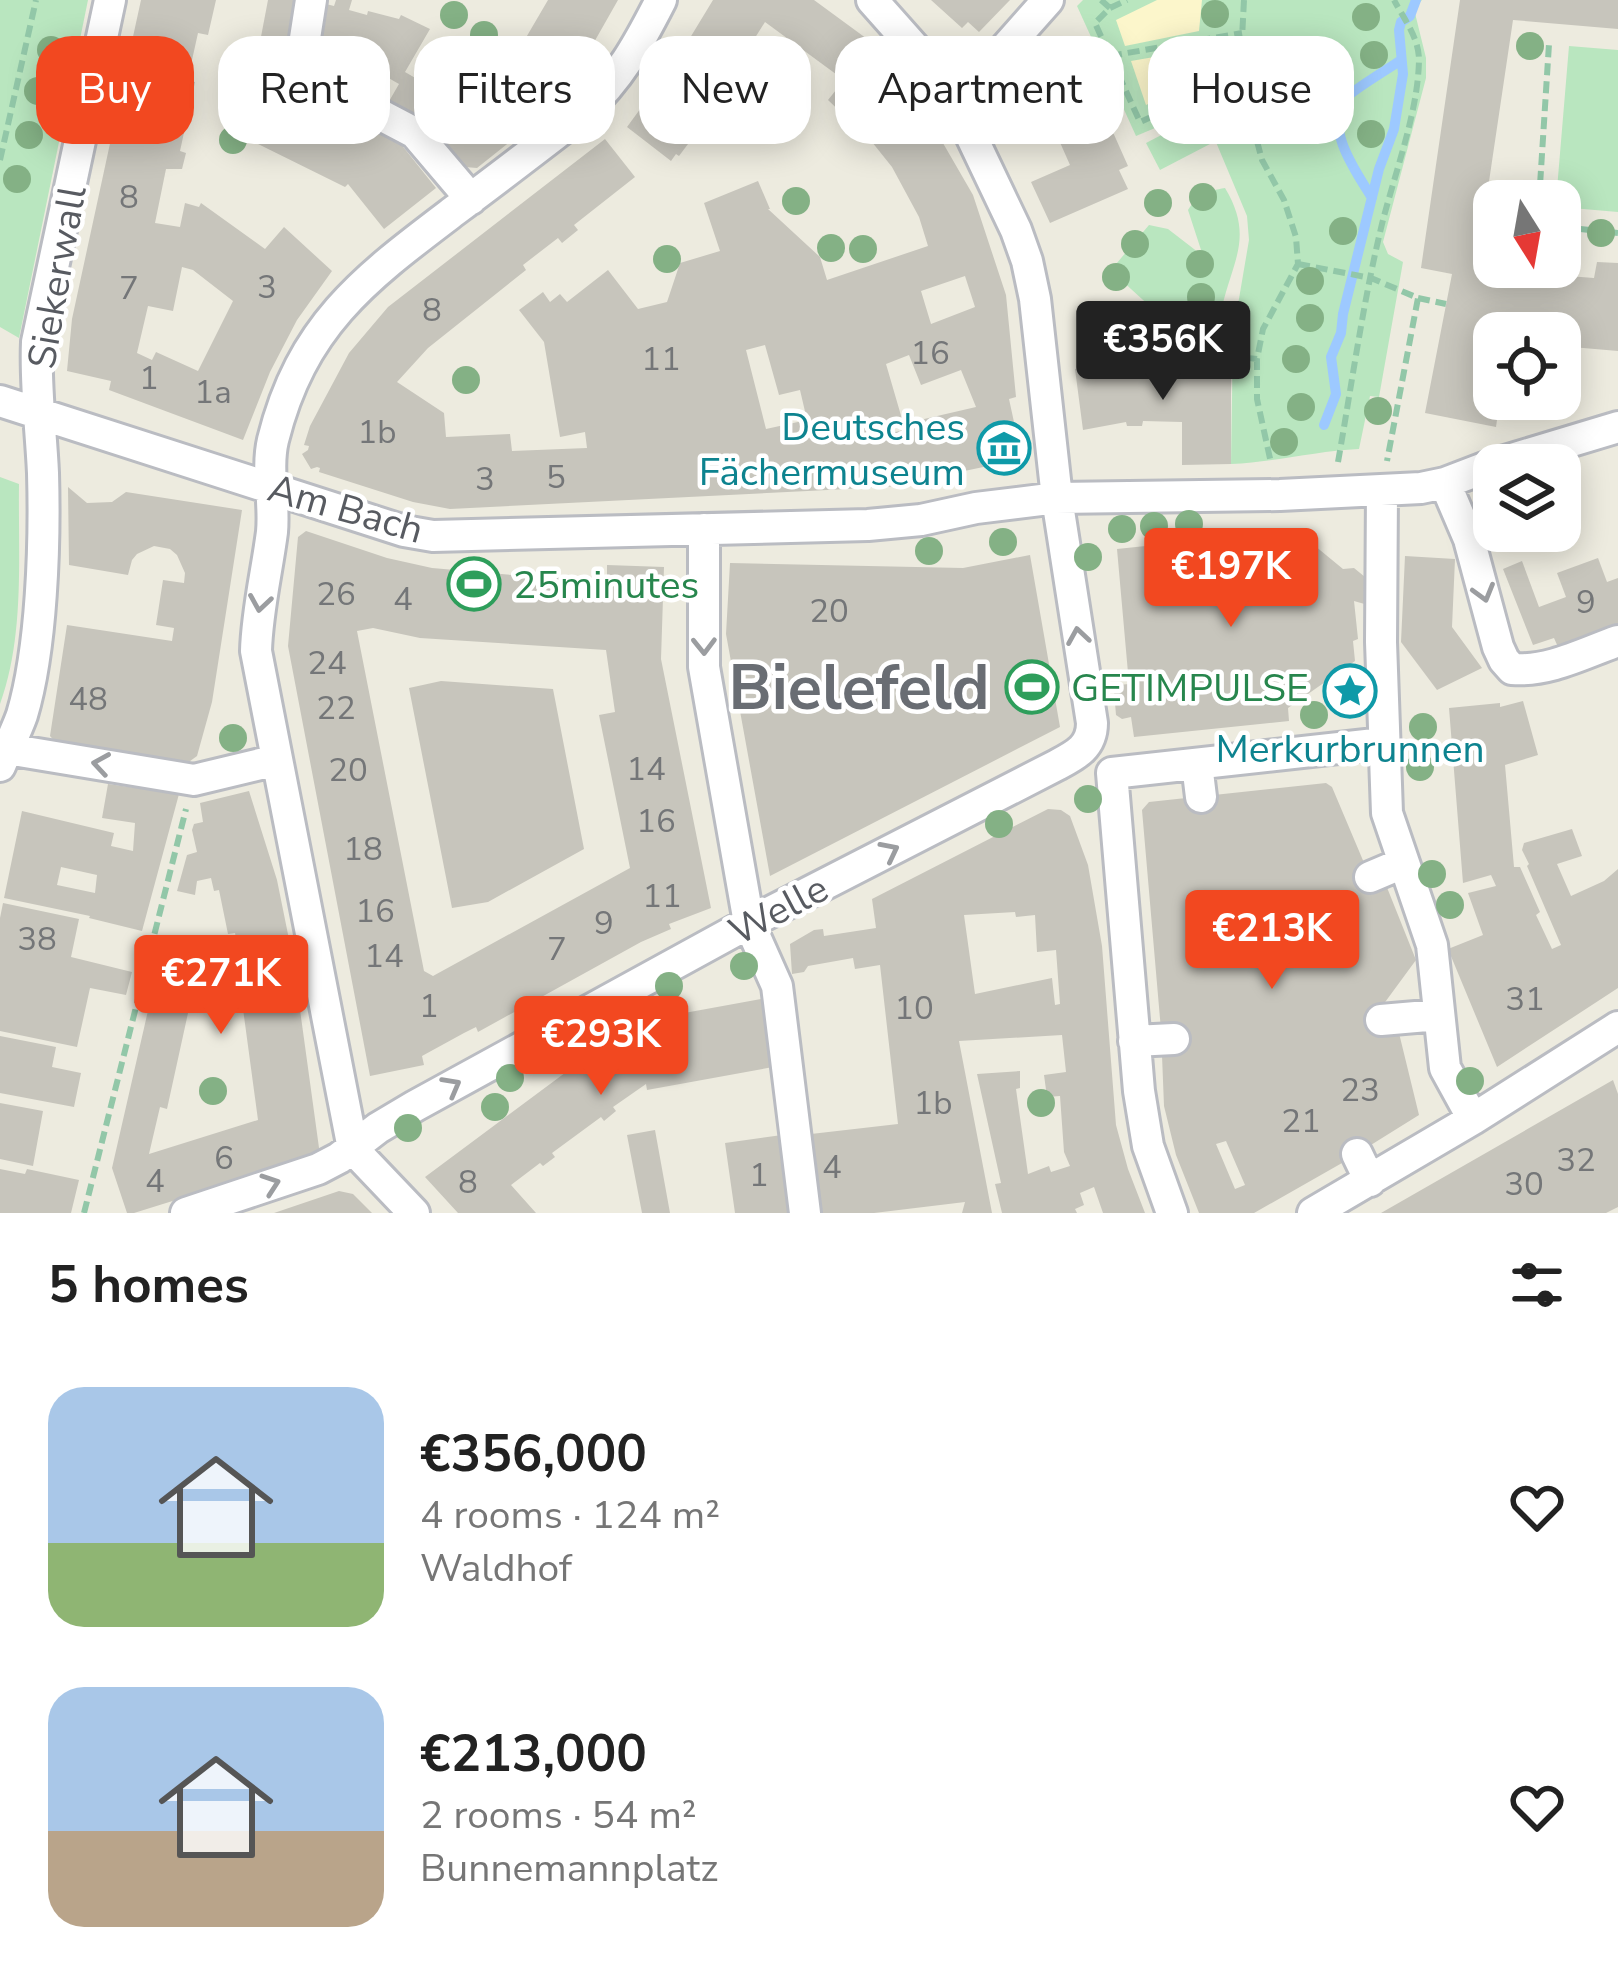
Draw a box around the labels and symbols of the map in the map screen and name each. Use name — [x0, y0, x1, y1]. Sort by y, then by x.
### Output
house number: 8 — [119, 175, 139, 220]
north arrow — [1473, 180, 1581, 288]
street label: Siekerwall — [15, 181, 100, 373]
house number: 3 — [257, 265, 277, 310]
house number: 7 — [119, 266, 139, 311]
house number: 8 — [422, 288, 442, 333]
pin: €356K — [1079, 301, 1247, 403]
house number: 16 — [910, 331, 950, 376]
house number: 11 — [641, 337, 681, 382]
house number: 1 — [139, 356, 159, 401]
house number: 1a — [194, 370, 232, 415]
place label: Deutsches Fächermuseum — [699, 401, 965, 499]
house number: 1b — [357, 410, 397, 455]
museum icon: Deutsches Fächermuseum — [976, 420, 1032, 476]
house number: 5 — [546, 455, 566, 500]
house number: 3 — [475, 457, 495, 502]
street label: Am Bach — [262, 462, 429, 557]
pin: €197K — [1147, 528, 1315, 630]
sports icon: 25minutes — [446, 556, 502, 612]
place label: 25minutes — [513, 559, 699, 612]
house number: 26 — [316, 572, 356, 617]
house number: 4 — [393, 577, 413, 622]
house number: 9 — [1576, 580, 1596, 625]
one-way arrow — [1470, 582, 1495, 603]
house number: 20 — [809, 589, 849, 634]
one-way arrow — [249, 593, 274, 613]
one-way arrow — [1066, 626, 1092, 645]
one-way arrow — [691, 637, 717, 656]
house number: 24 — [307, 641, 347, 686]
district label: Bielefeld — [728, 645, 990, 731]
sports icon: GETIMPULSE — [1004, 659, 1060, 715]
place label: GETIMPULSE — [1071, 662, 1309, 715]
place icon: Merkurbrunnen — [1322, 663, 1378, 719]
house number: 48 — [68, 677, 108, 722]
house number: 22 — [316, 686, 356, 731]
place label: Merkurbrunnen — [1215, 723, 1485, 776]
house number: 14 — [626, 747, 666, 792]
house number: 20 — [328, 748, 368, 793]
one-way arrow — [91, 753, 111, 778]
house number: 16 — [636, 799, 676, 844]
house number: 18 — [343, 827, 383, 872]
one-way arrow — [878, 841, 899, 865]
street label: Welle — [720, 862, 838, 958]
house number: 11 — [642, 874, 682, 919]
house number: 16 — [355, 889, 395, 934]
pin: €213K — [1188, 890, 1356, 992]
house number: 9 — [594, 901, 614, 946]
house number: 38 — [17, 917, 57, 962]
house number: 7 — [547, 927, 567, 972]
house number: 14 — [364, 934, 404, 979]
pin: €271K — [137, 935, 305, 1037]
house number: 31 — [1505, 977, 1545, 1022]
house number: 1 — [419, 984, 439, 1029]
house number: 10 — [894, 986, 934, 1031]
pin: €293K — [517, 996, 685, 1098]
house number: 23 — [1340, 1068, 1380, 1113]
one-way arrow — [439, 1077, 460, 1100]
house number: 1b — [913, 1081, 953, 1126]
house number: 21 — [1281, 1099, 1321, 1144]
house number: 6 — [214, 1136, 234, 1181]
house number: 32 — [1556, 1138, 1596, 1183]
house number: 4 — [822, 1145, 842, 1190]
house number: 1 — [749, 1153, 769, 1198]
house number: 4 — [145, 1159, 165, 1204]
house number: 8 — [458, 1160, 478, 1205]
house number: 30 — [1504, 1162, 1544, 1207]
one-way arrow — [260, 1174, 281, 1199]

